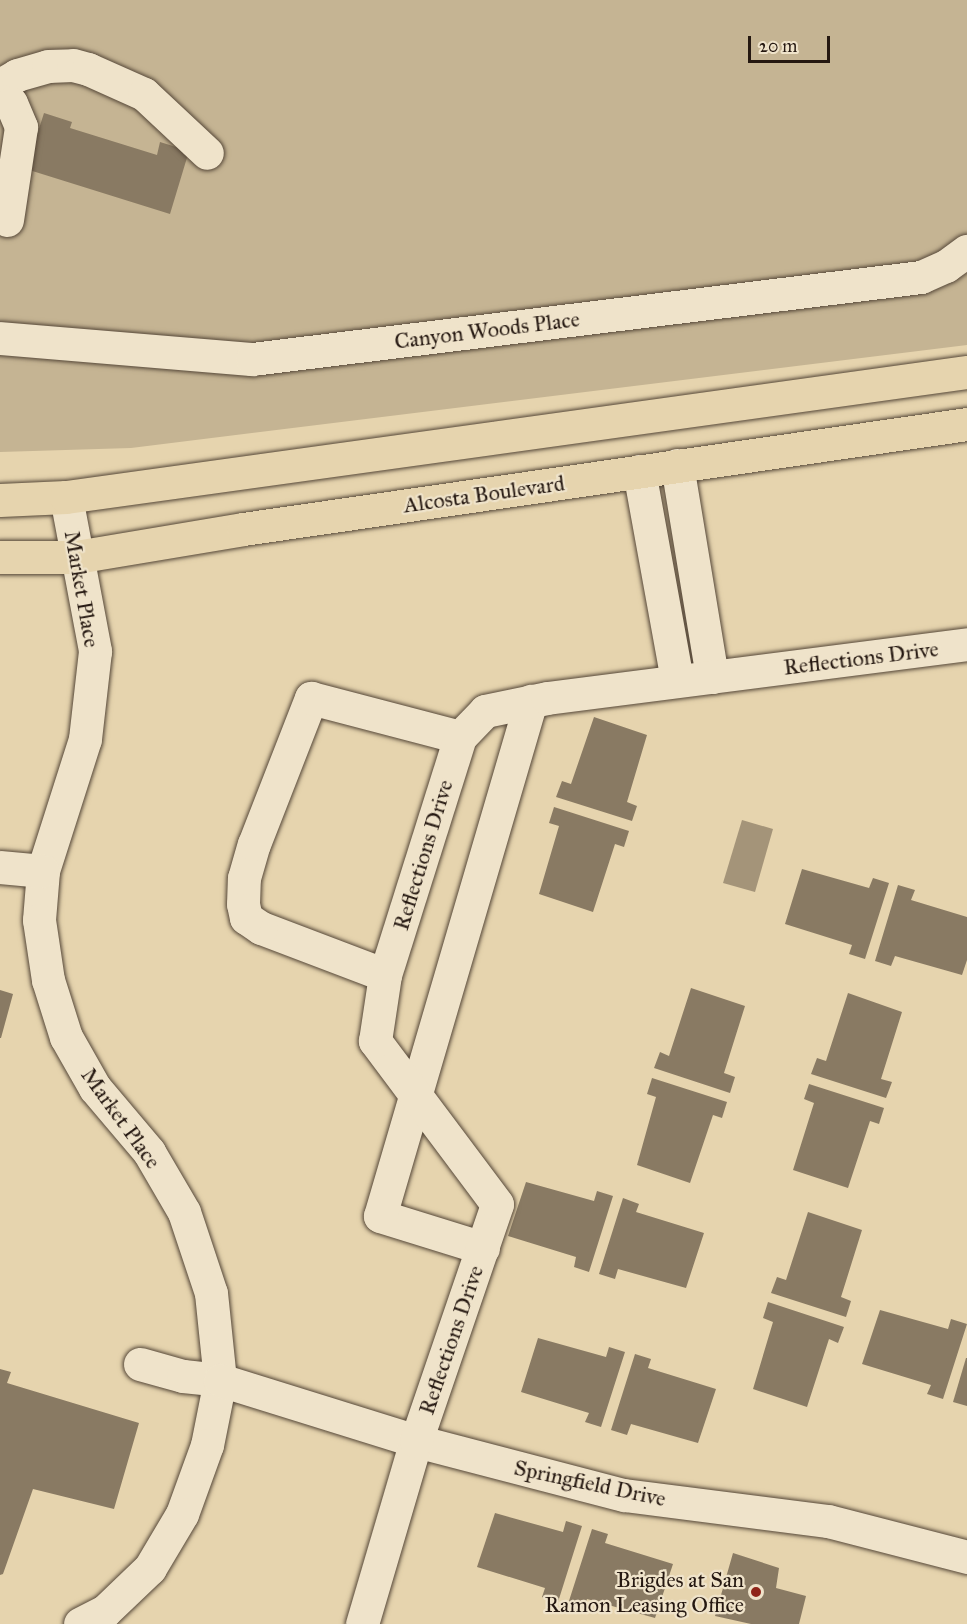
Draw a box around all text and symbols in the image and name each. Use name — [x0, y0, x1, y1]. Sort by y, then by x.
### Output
scale bar — [751, 24, 834, 62]
text: 20 m — [759, 35, 797, 57]
street label: Canyon Woods Place — [393, 306, 581, 354]
street label: Alcosta Boulevard — [402, 470, 566, 518]
street label: Market Place — [59, 529, 105, 649]
street label: Reflections Drive — [782, 635, 940, 681]
street label: Reflections Drive — [388, 777, 458, 933]
street label: Market Place — [76, 1062, 166, 1174]
street label: Reflections Drive — [413, 1262, 489, 1418]
street label: Springfield Drive — [512, 1454, 668, 1512]
place label: Brigdes at San Ramon Leasing Office — [545, 1566, 744, 1618]
marker: Brigdes at San Ramon Leasing Office — [749, 1585, 763, 1599]

